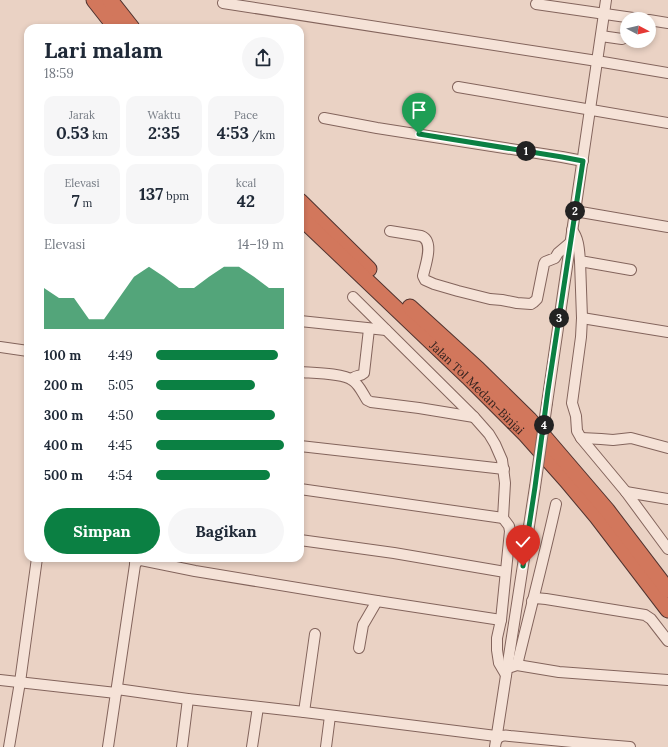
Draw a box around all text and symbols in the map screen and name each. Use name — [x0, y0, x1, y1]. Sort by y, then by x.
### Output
north arrow — [620, 12, 656, 48]
map controls — [620, 12, 656, 48]
text: Lari malam — [44, 36, 163, 64]
button: share — [242, 37, 284, 79]
text: 18:59 — [44, 65, 74, 82]
pin — [402, 93, 436, 134]
icon: arrive — [408, 99, 430, 121]
text: Jarak — [69, 108, 95, 122]
text: Waktu — [148, 108, 180, 122]
text: Pace — [234, 108, 258, 122]
text: 0.53 — [56, 122, 89, 144]
text: 2:35 — [148, 122, 180, 144]
text: 4:53 — [217, 122, 249, 144]
text: km — [89, 128, 108, 142]
text: /km — [249, 128, 275, 142]
pin: 1 — [516, 141, 536, 161]
text: 1 — [524, 144, 528, 158]
text: Elevasi — [64, 176, 100, 190]
text: kcal — [236, 176, 256, 190]
text: 137 — [139, 183, 163, 205]
text: bpm — [163, 189, 189, 203]
text: 7 — [72, 190, 80, 212]
text: 42 — [237, 190, 255, 212]
text: m — [80, 196, 92, 210]
pin: 2 — [565, 201, 585, 221]
text: 2 — [572, 204, 578, 218]
text: Elevasi — [44, 236, 85, 253]
text: 14–19 m — [238, 236, 284, 253]
pin: 3 — [549, 308, 569, 328]
text: 3 — [556, 311, 562, 325]
street label: Jalan Tol Medan–Binjai — [426, 337, 528, 437]
text: 100 m — [44, 347, 81, 364]
text: 4:49 — [108, 347, 133, 364]
text: 200 m — [44, 377, 83, 394]
text: 5:05 — [108, 377, 134, 394]
text: 300 m — [44, 407, 83, 424]
text: 4:50 — [108, 407, 133, 424]
pin: 4 — [534, 415, 554, 435]
text: 4 — [541, 418, 547, 432]
text: 400 m — [44, 437, 83, 454]
text: 4:45 — [108, 437, 132, 454]
text: 500 m — [44, 467, 83, 484]
text: 4:54 — [108, 467, 132, 484]
button: Simpan — [44, 508, 160, 554]
button: Bagikan — [168, 508, 284, 554]
pin — [506, 525, 540, 566]
icon: check — [512, 531, 534, 553]

